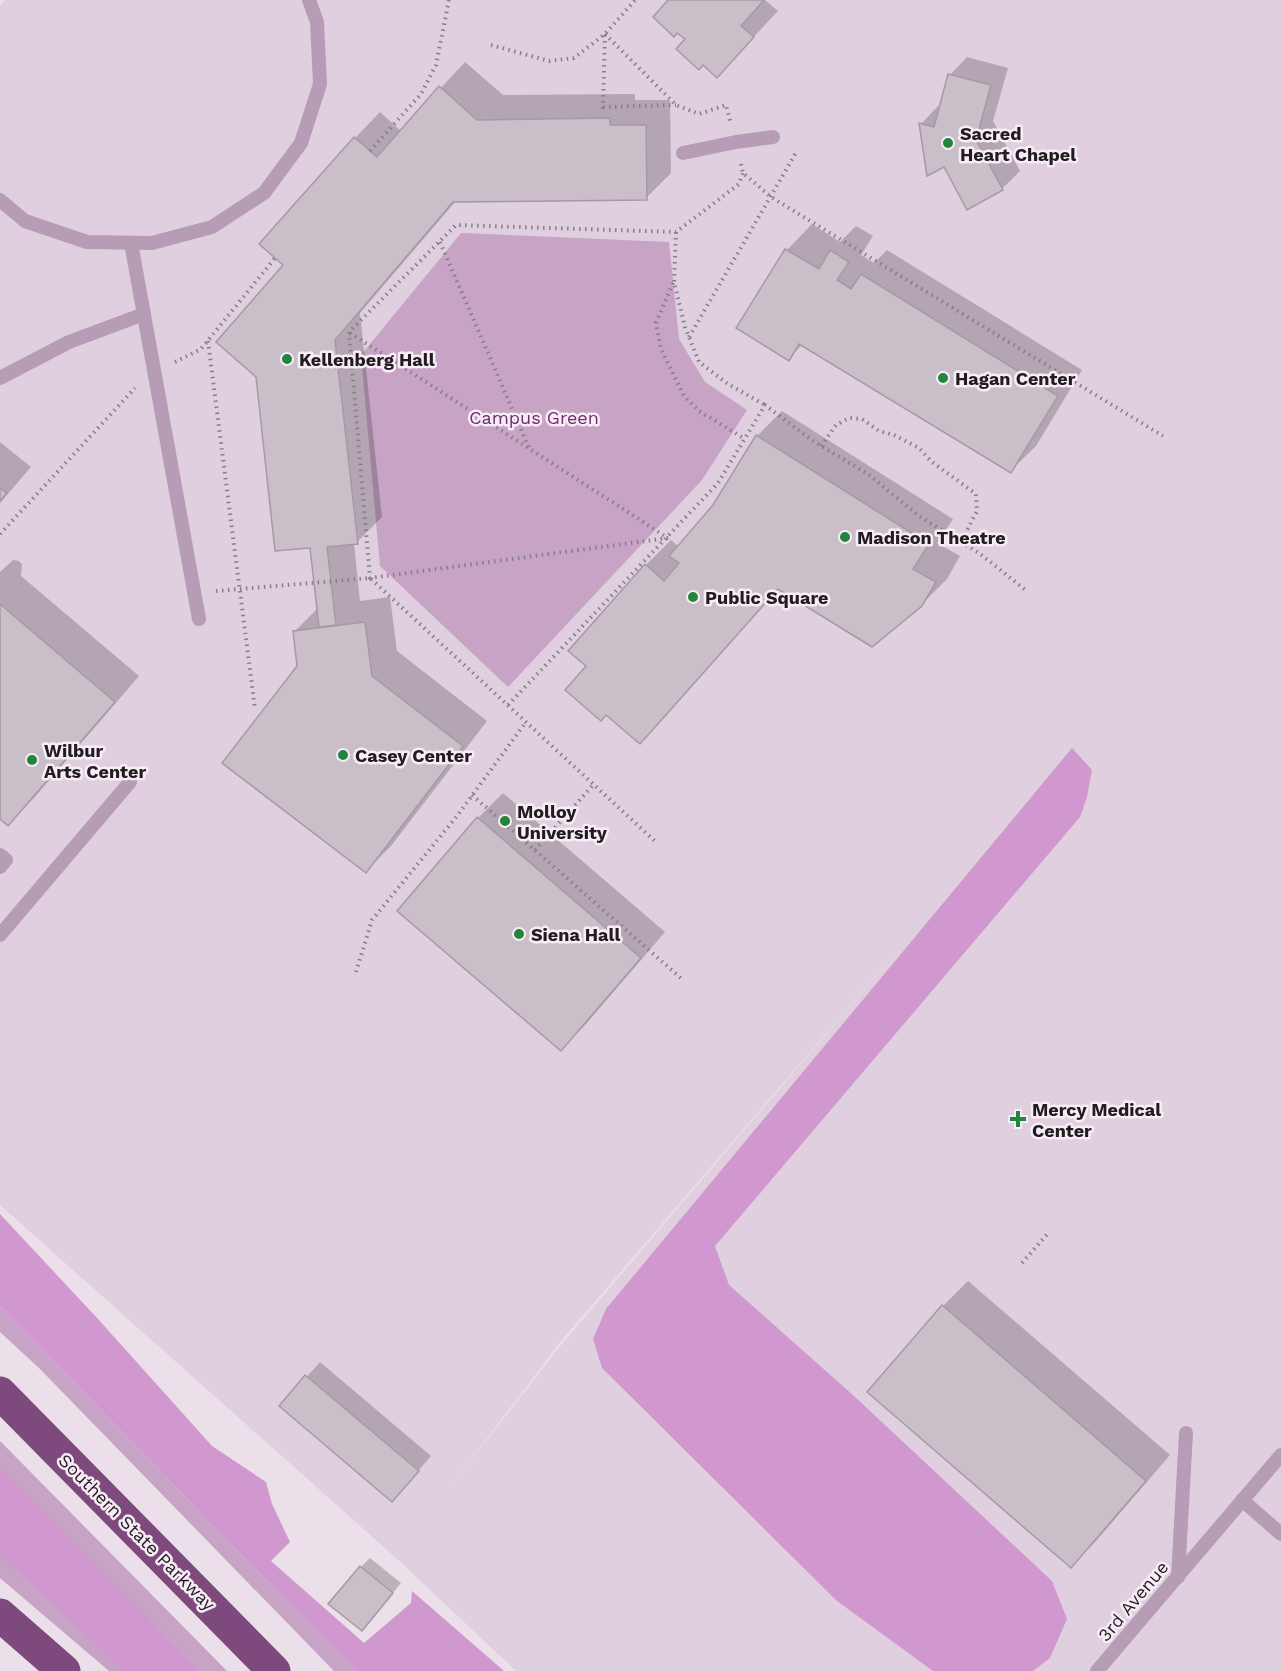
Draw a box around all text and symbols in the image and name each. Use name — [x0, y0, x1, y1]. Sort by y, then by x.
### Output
place label: Sacred Heart Chapel — [960, 123, 1076, 165]
marker: Sacred Heart Chapel — [941, 136, 955, 150]
place label: Kellenberg Hall — [299, 349, 435, 370]
marker: Kellenberg Hall — [280, 352, 294, 366]
place label: Hagan Center — [955, 368, 1076, 389]
marker: Hagan Center — [936, 371, 950, 385]
park label: Campus Green — [469, 407, 599, 428]
place label: Madison Theatre — [857, 527, 1006, 548]
marker: Madison Theatre — [838, 530, 852, 544]
place label: Public Square — [705, 587, 828, 608]
marker: Public Square — [686, 590, 700, 604]
place label: Wilbur Arts Center — [44, 740, 146, 782]
place label: Casey Center — [355, 745, 472, 766]
marker: Casey Center — [336, 748, 350, 762]
marker: Wilbur Arts Center — [25, 753, 39, 767]
place label: Molloy University — [517, 801, 608, 843]
marker: Molloy University — [498, 814, 512, 828]
place label: Siena Hall — [531, 924, 620, 945]
marker: Siena Hall — [512, 927, 526, 941]
place label: Mercy Medical Center — [1032, 1099, 1161, 1141]
marker: Mercy Medical Center — [1009, 1110, 1027, 1128]
street label: Southern State Parkway — [54, 1449, 220, 1615]
street label: 3rd Avenue — [1093, 1557, 1173, 1645]

